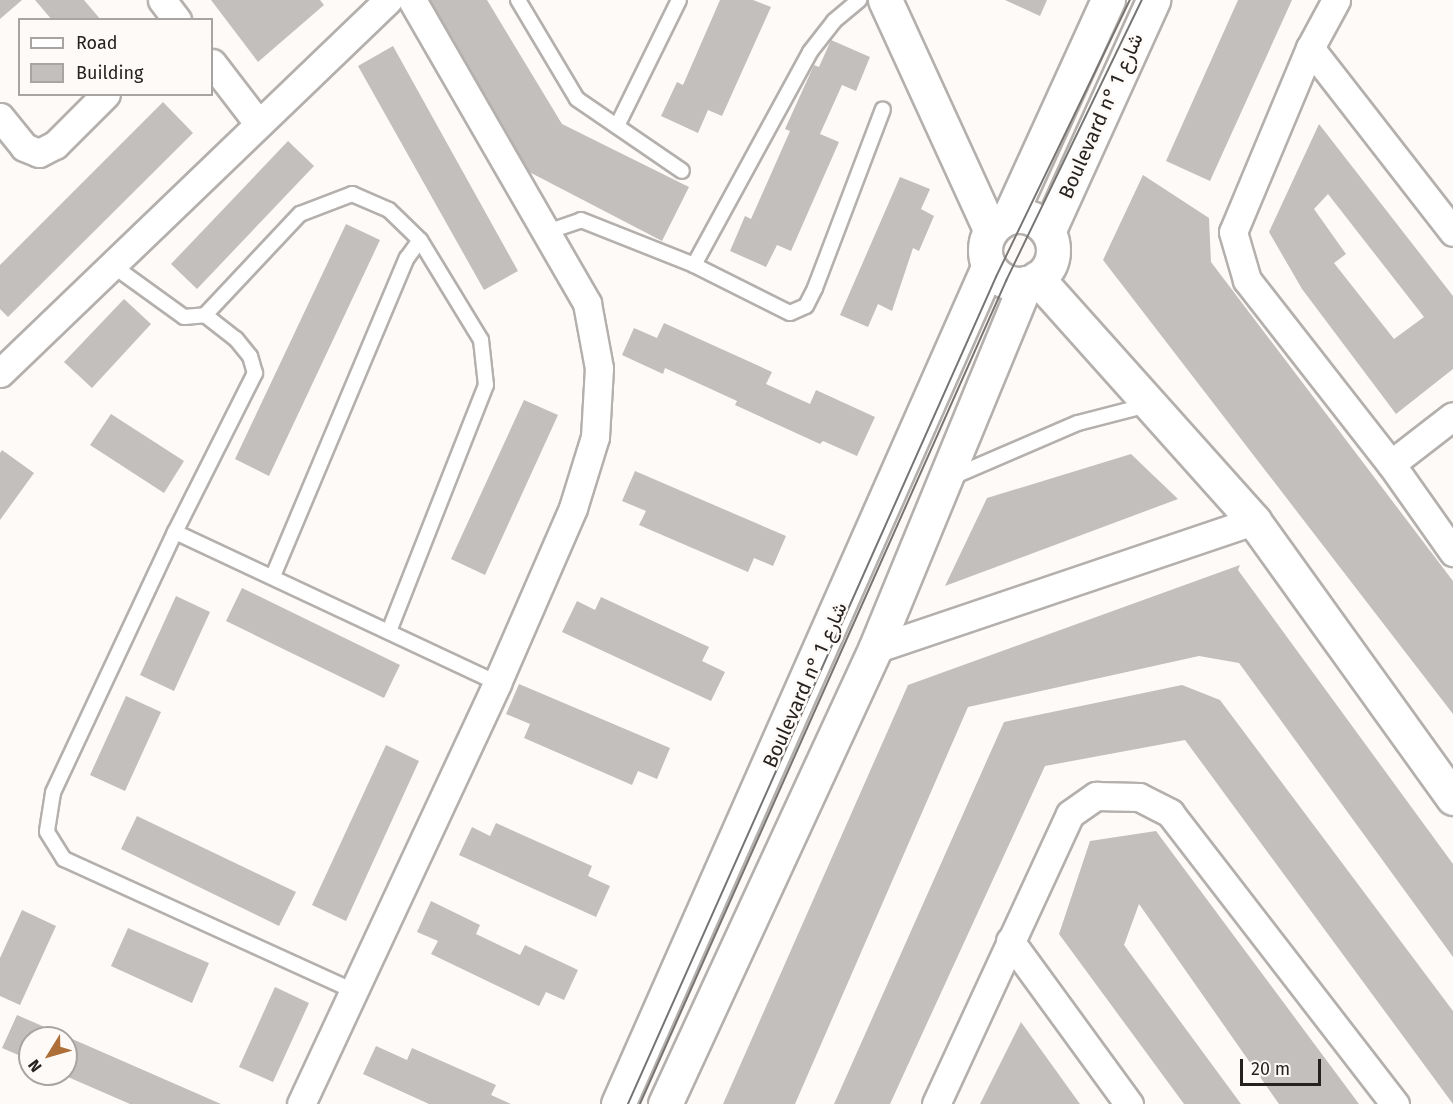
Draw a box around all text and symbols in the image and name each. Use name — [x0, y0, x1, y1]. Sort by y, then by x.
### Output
legend — [18, 18, 213, 96]
street label: Boulevard n° شارع 1 — [1054, 30, 1148, 202]
text: Road — [76, 32, 118, 54]
text: Building — [76, 62, 143, 84]
street label: Boulevard n° شارع 1 — [758, 599, 852, 771]
north arrow — [18, 1026, 78, 1086]
scale bar — [1243, 1047, 1324, 1085]
text: N — [24, 1056, 46, 1076]
text: 20 m — [1251, 1058, 1290, 1080]

